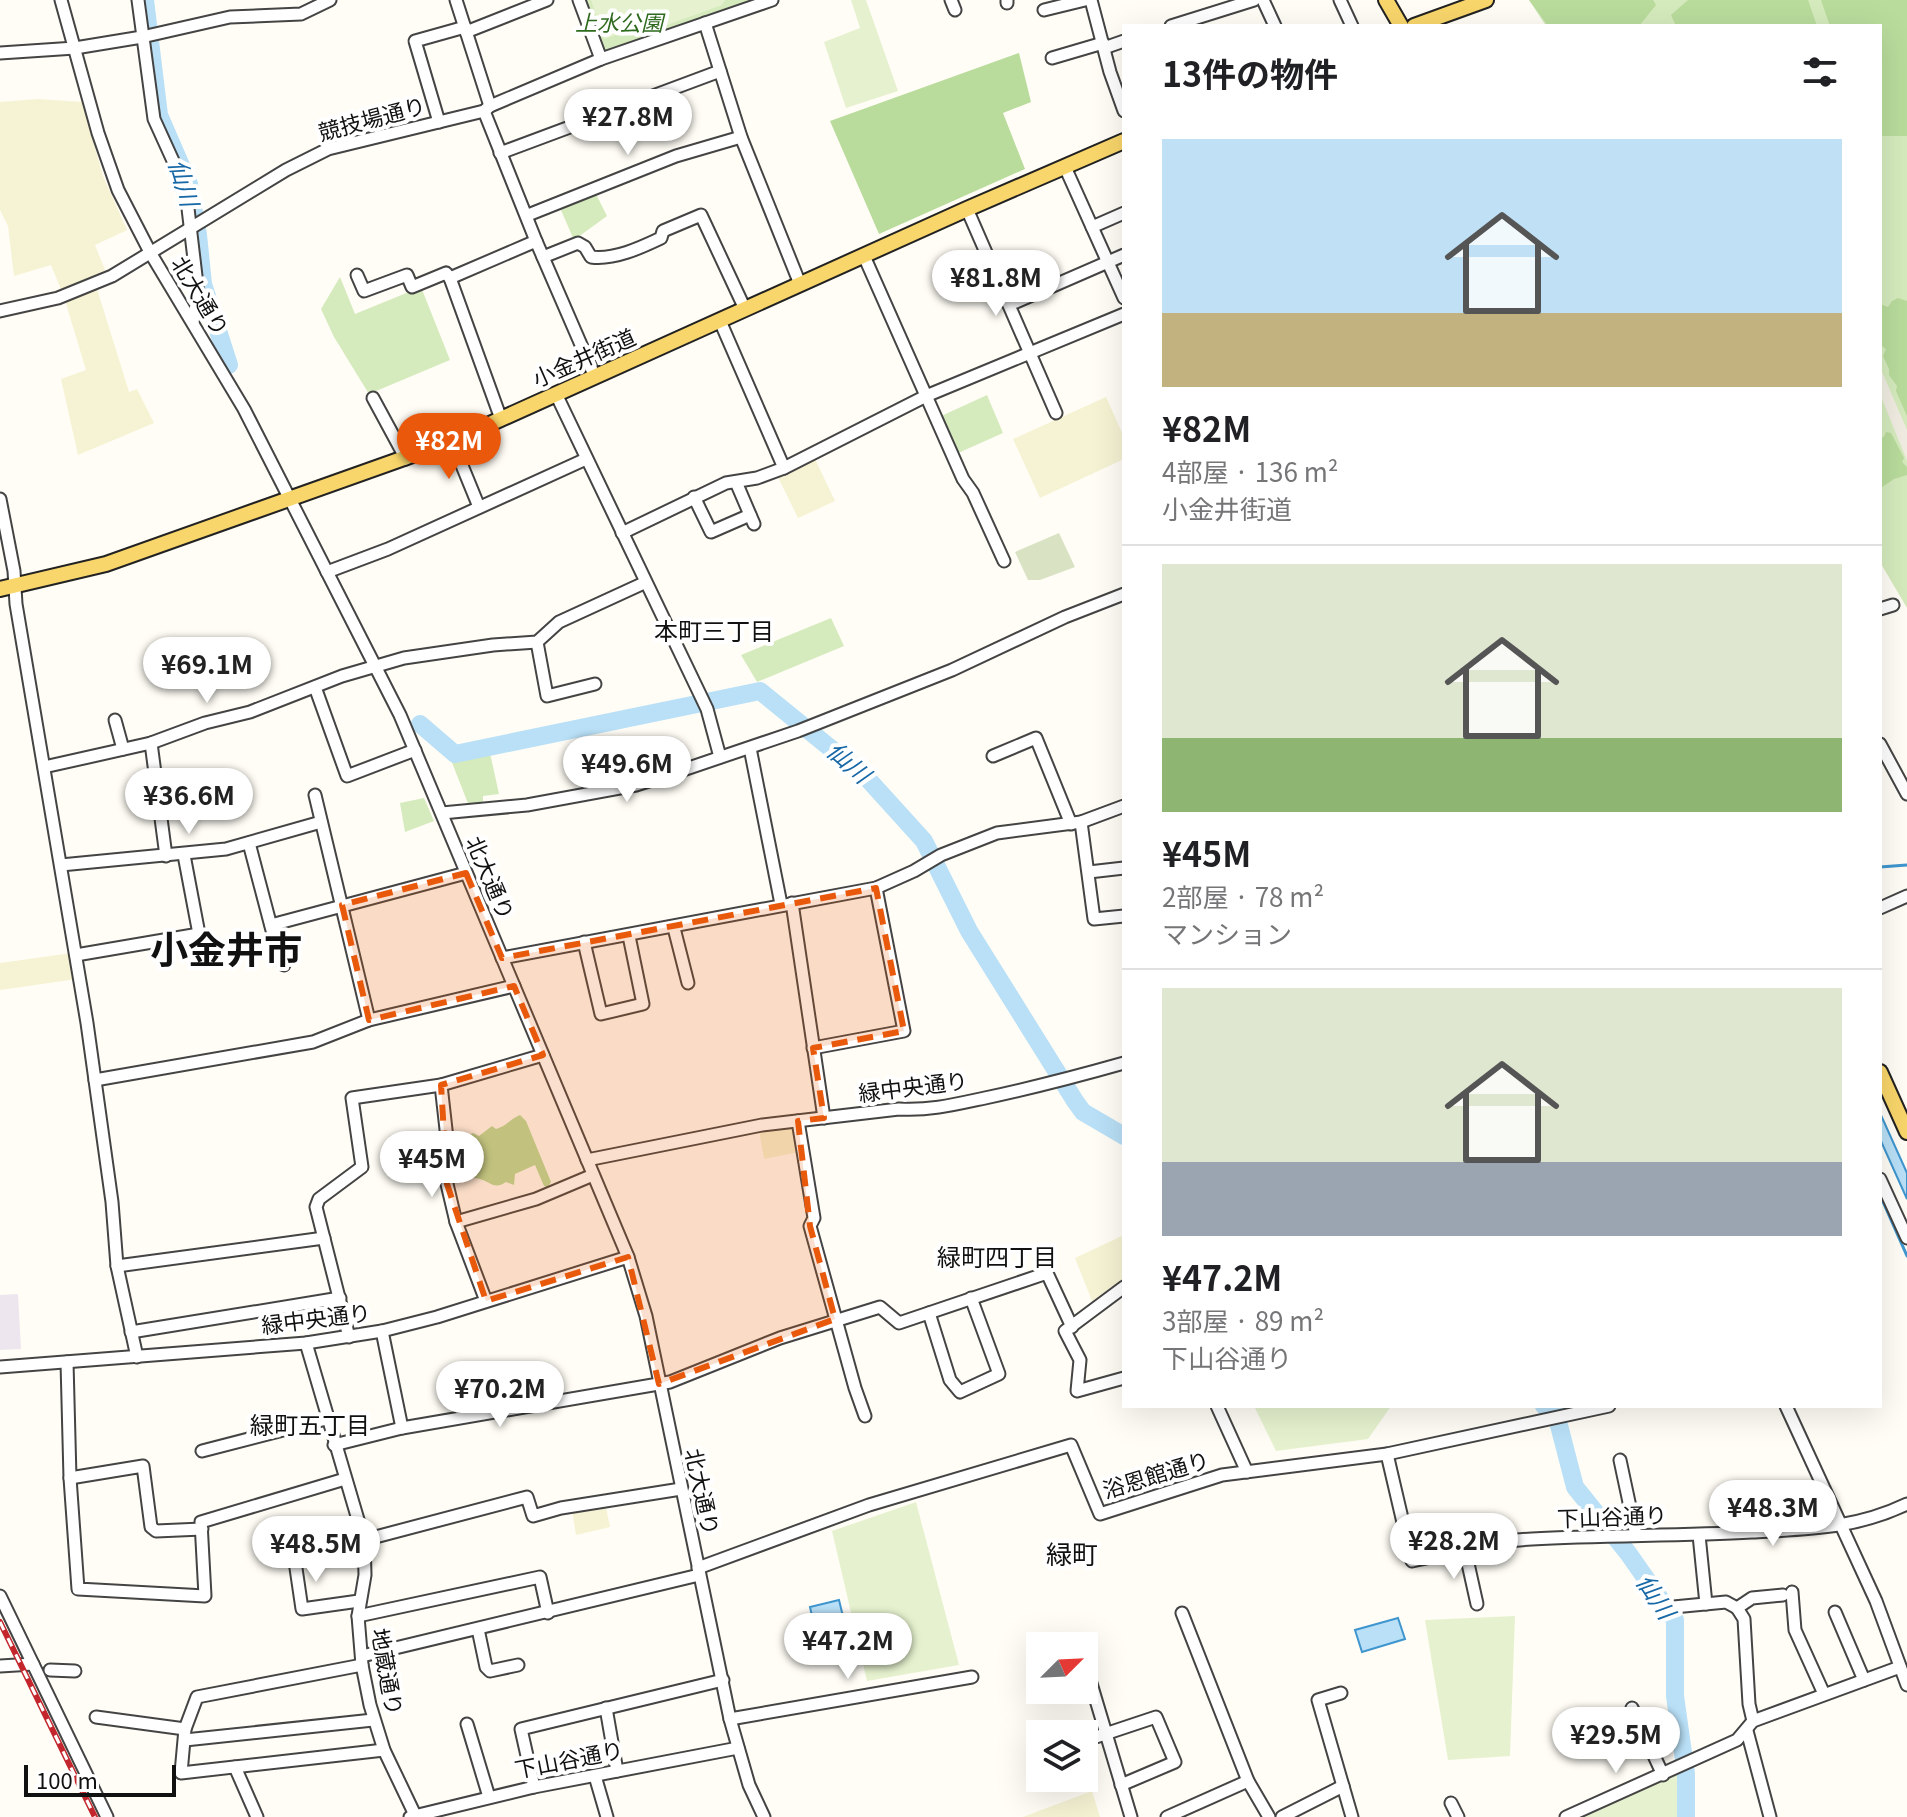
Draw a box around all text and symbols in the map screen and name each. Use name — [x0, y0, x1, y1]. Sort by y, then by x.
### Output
park label: 上水公園 — [575, 5, 666, 37]
text: 13件の物件 — [1162, 48, 1338, 97]
icon: filters — [1798, 50, 1842, 94]
street label: 競技場通り — [314, 87, 429, 147]
pin: ¥27.8M — [563, 89, 693, 157]
text: ¥27.8M — [582, 96, 674, 133]
water label: 仙川 — [162, 154, 210, 213]
icon: home — [1430, 191, 1574, 335]
street label: 北大通り — [165, 249, 238, 341]
pin: ¥81.8M — [931, 250, 1061, 318]
text: ¥81.8M — [950, 257, 1042, 294]
street label: 小金井街道 — [526, 319, 640, 393]
text: ¥82M — [1162, 403, 1251, 452]
pin: ¥82M — [402, 413, 496, 481]
text: ¥82M — [415, 420, 483, 457]
text: 4部屋 · 136 m² — [1162, 452, 1339, 489]
text: 小金井街道 — [1162, 489, 1292, 526]
district label: 本町三丁目 — [654, 612, 774, 647]
icon: home — [1430, 616, 1574, 760]
pin: ¥69.1M — [142, 637, 272, 705]
text: ¥69.1M — [161, 644, 253, 681]
water label: 仙川 — [820, 732, 881, 792]
pin: ¥49.6M — [562, 736, 692, 804]
text: ¥49.6M — [581, 743, 673, 780]
pin: ¥36.6M — [124, 768, 254, 836]
text: ¥36.6M — [143, 775, 235, 812]
text: ¥45M — [1162, 828, 1251, 877]
street label: 北大通り — [460, 830, 524, 924]
text: 2部屋 · 78 m² — [1162, 877, 1324, 914]
text: マンション — [1162, 914, 1292, 951]
district label: 小金井市 — [150, 920, 302, 975]
icon: home — [1430, 1040, 1574, 1184]
street label: 緑中央通り — [856, 1062, 969, 1108]
pin: ¥45M — [385, 1131, 479, 1199]
text: ¥45M — [398, 1138, 466, 1175]
district label: 緑町四丁目 — [937, 1238, 1057, 1273]
text: ¥47.2M — [1162, 1252, 1282, 1301]
street label: 緑中央通り — [259, 1294, 372, 1340]
text: 3部屋 · 89 m² — [1162, 1301, 1324, 1338]
text: 下山谷通り — [1162, 1338, 1292, 1375]
pin: ¥70.2M — [435, 1361, 565, 1429]
text: ¥70.2M — [454, 1368, 546, 1405]
district label: 緑町五丁目 — [250, 1406, 370, 1441]
street label: 浴恩館通り — [1098, 1442, 1213, 1504]
street label: 北大通り — [679, 1445, 729, 1538]
pin: ¥48.3M — [1708, 1480, 1838, 1548]
text: ¥48.3M — [1727, 1487, 1819, 1524]
street label: 下山谷通り — [1556, 1497, 1667, 1533]
pin: ¥28.2M — [1389, 1513, 1519, 1581]
pin: ¥48.5M — [251, 1516, 381, 1584]
text: ¥28.2M — [1408, 1520, 1500, 1557]
text: ¥48.5M — [270, 1523, 362, 1560]
district label: 緑町 — [1046, 1534, 1098, 1571]
water label: 仙川 — [1629, 1566, 1687, 1628]
pin: ¥47.2M — [783, 1613, 913, 1681]
text: ¥47.2M — [802, 1620, 894, 1657]
street label: 地蔵通り — [366, 1626, 412, 1718]
north arrow — [1026, 1632, 1098, 1704]
map controls — [1026, 1632, 1098, 1792]
pin: ¥29.5M — [1551, 1707, 1681, 1775]
text: ¥29.5M — [1570, 1714, 1662, 1751]
button: layers — [1026, 1720, 1098, 1792]
street label: 下山谷通り — [512, 1732, 626, 1784]
scale bar — [24, 1761, 176, 1797]
text: 100 m — [36, 1763, 98, 1795]

